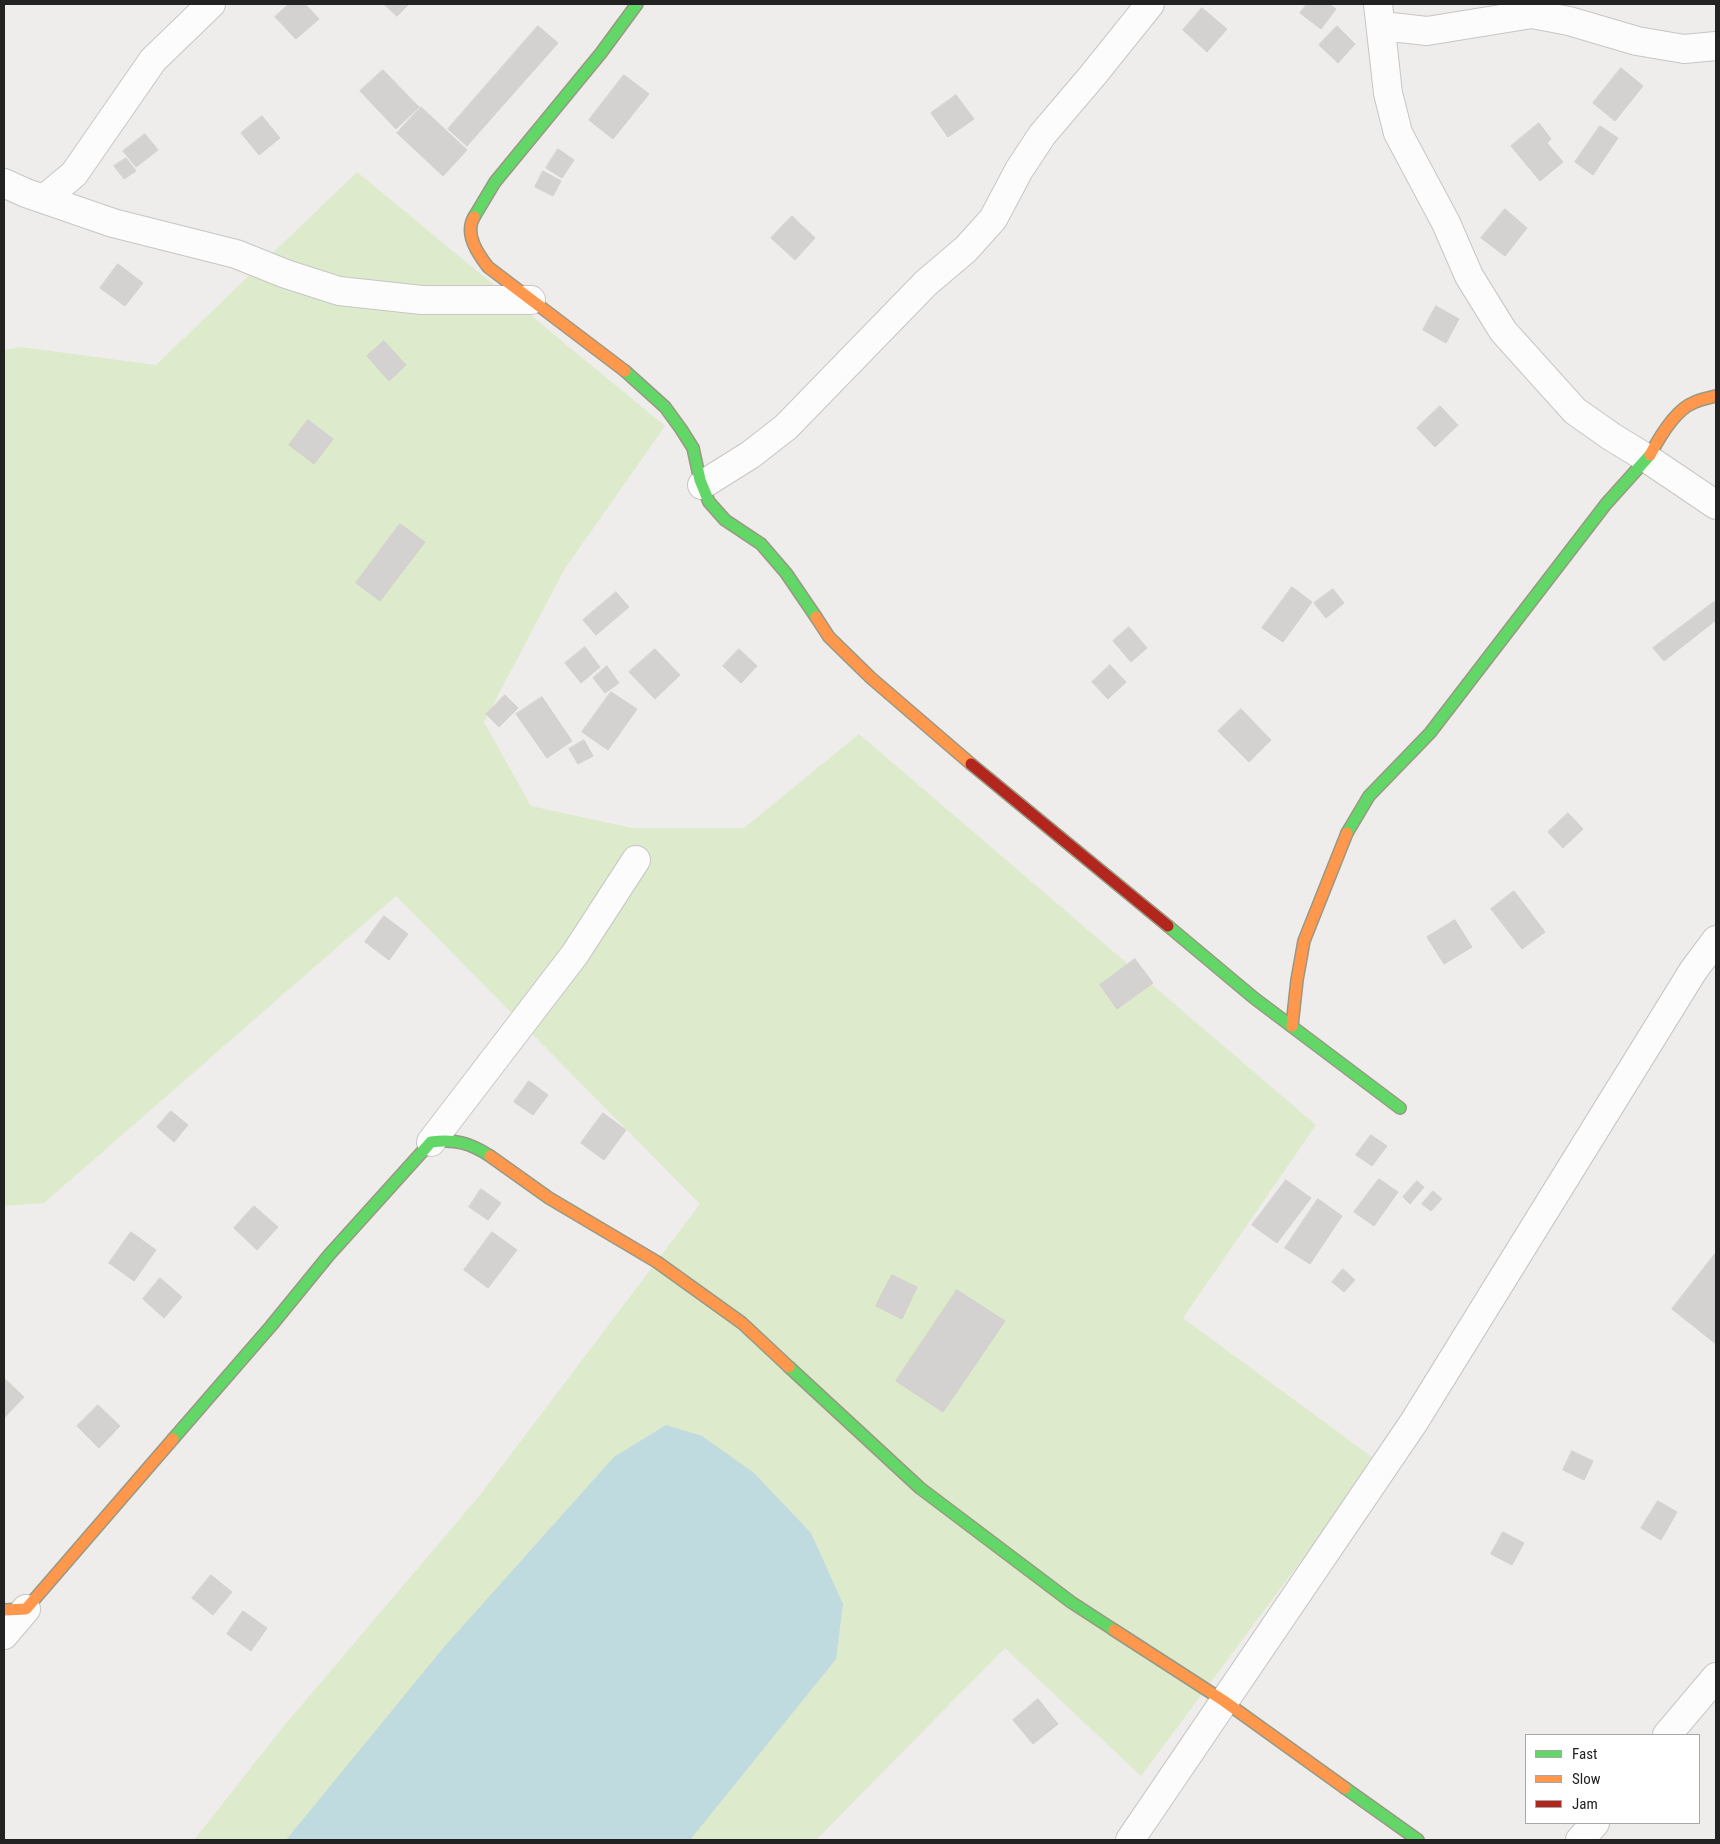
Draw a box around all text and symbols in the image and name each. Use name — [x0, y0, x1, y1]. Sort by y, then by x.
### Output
legend — [1525, 1734, 1700, 1824]
text: Fast — [1572, 1745, 1597, 1763]
text: Slow — [1572, 1770, 1601, 1788]
text: Jam — [1572, 1795, 1598, 1813]

